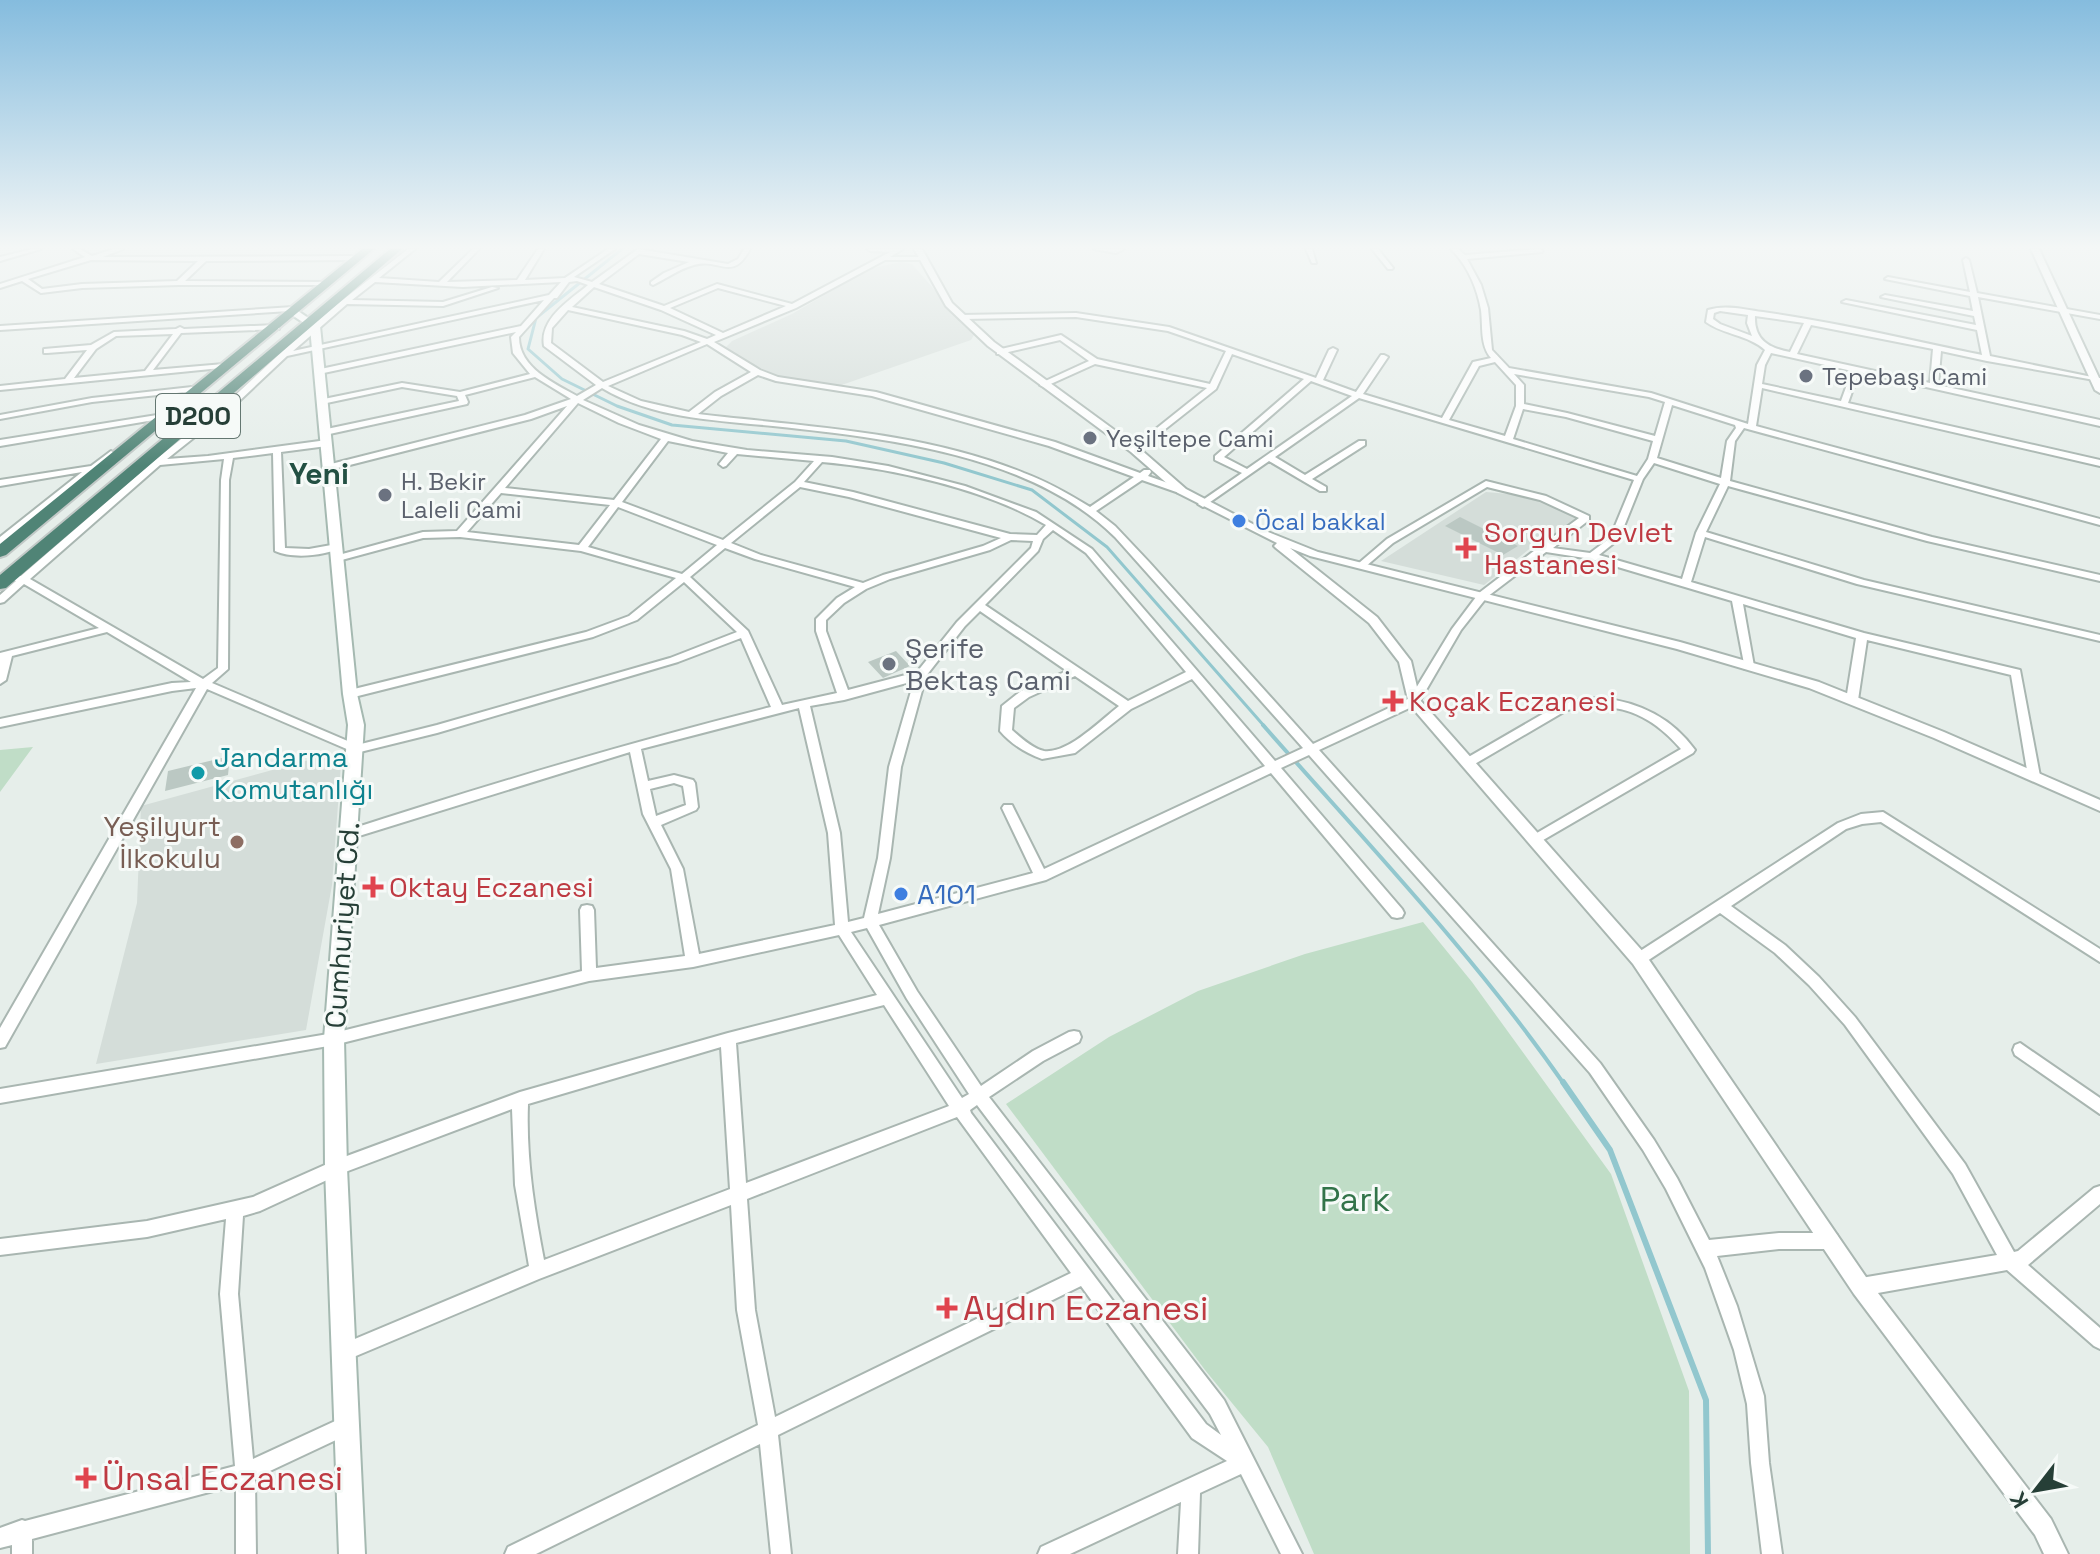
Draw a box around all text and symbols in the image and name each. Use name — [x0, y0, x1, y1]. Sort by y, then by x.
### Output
place label: Tepebaşı Cami — [1822, 361, 1987, 392]
marker: Tepebaşı Cami — [1797, 367, 1815, 385]
road number: D200 — [156, 394, 240, 438]
place label: Yeşiltepe Cami — [1106, 423, 1274, 454]
marker: Yeşiltepe Cami — [1081, 429, 1099, 447]
district label: Yeni — [289, 454, 349, 493]
place label: H. Bekir Laleli Cami — [401, 466, 522, 525]
marker: H. Bekir Laleli Cami — [376, 486, 394, 504]
place label: Öcal bakkal — [1255, 506, 1386, 537]
marker: Öcal bakkal — [1230, 512, 1248, 530]
place label: Sorgun Devlet Hastanesi — [1484, 514, 1673, 582]
marker: Sorgun Devlet Hastanesi — [1455, 537, 1477, 559]
place label: Şerife Bektaş Cami — [905, 630, 1071, 698]
marker: Şerife Bektaş Cami — [880, 655, 898, 673]
place label: Koçak Eczanesi — [1409, 683, 1616, 719]
marker: Koçak Eczanesi — [1384, 692, 1402, 710]
place label: Jandarma Komutanlığı — [214, 739, 373, 807]
marker: Jandarma Komutanlığı — [189, 764, 207, 782]
place label: Yeşilyurt İlkokulu — [104, 808, 221, 876]
street label: Cumhuriyet Cd. — [317, 820, 367, 1030]
marker: Yeşilyurt İlkokulu — [228, 833, 246, 851]
place label: Oktay Eczanesi — [389, 869, 594, 905]
place label: A101 — [917, 876, 976, 912]
marker: Oktay Eczanesi — [364, 878, 382, 896]
marker: A101 — [892, 885, 910, 903]
park label: Park — [1320, 1178, 1390, 1221]
place label: Aydın Eczanesi — [963, 1287, 1208, 1330]
marker: Aydın Eczanesi — [938, 1299, 956, 1317]
north arrow — [1996, 1450, 2076, 1530]
place label: Ünsal Eczanesi — [102, 1457, 343, 1500]
marker: Ünsal Eczanesi — [77, 1469, 95, 1487]
text: K — [2003, 1487, 2034, 1513]

